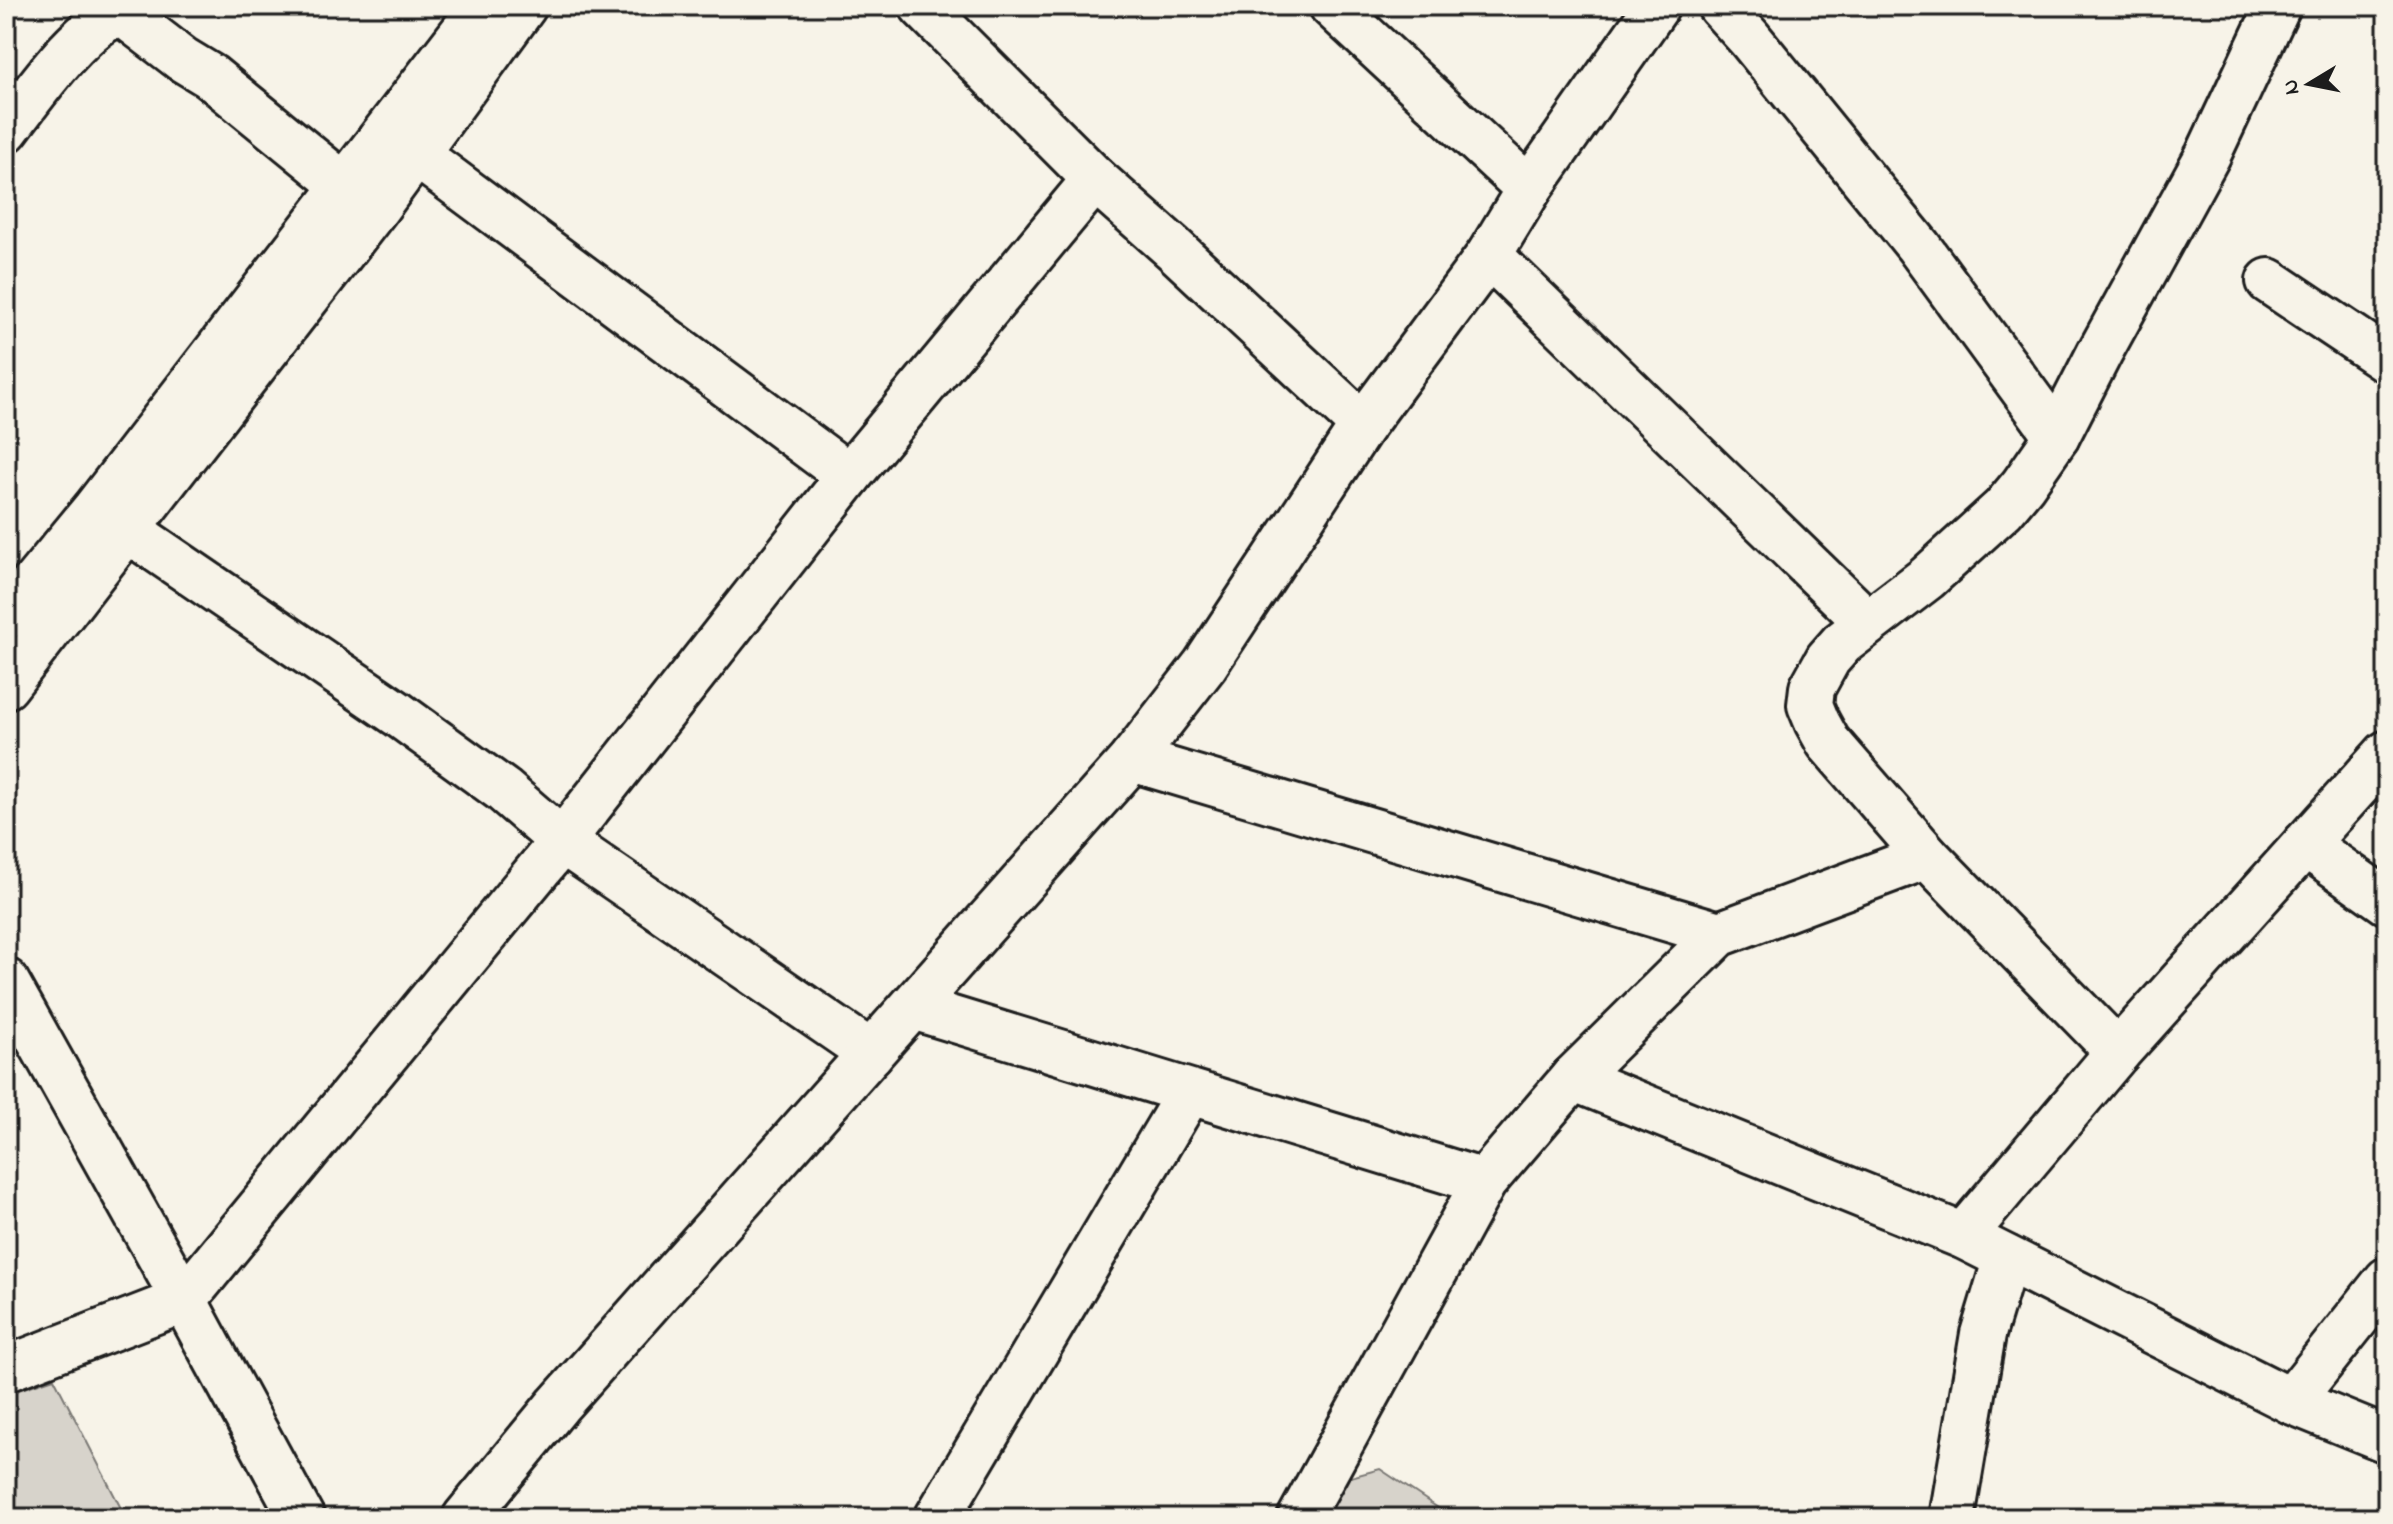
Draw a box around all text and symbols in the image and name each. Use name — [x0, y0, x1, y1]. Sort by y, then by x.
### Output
north arrow — [2269, 44, 2349, 124]
text: N — [2275, 77, 2309, 97]

